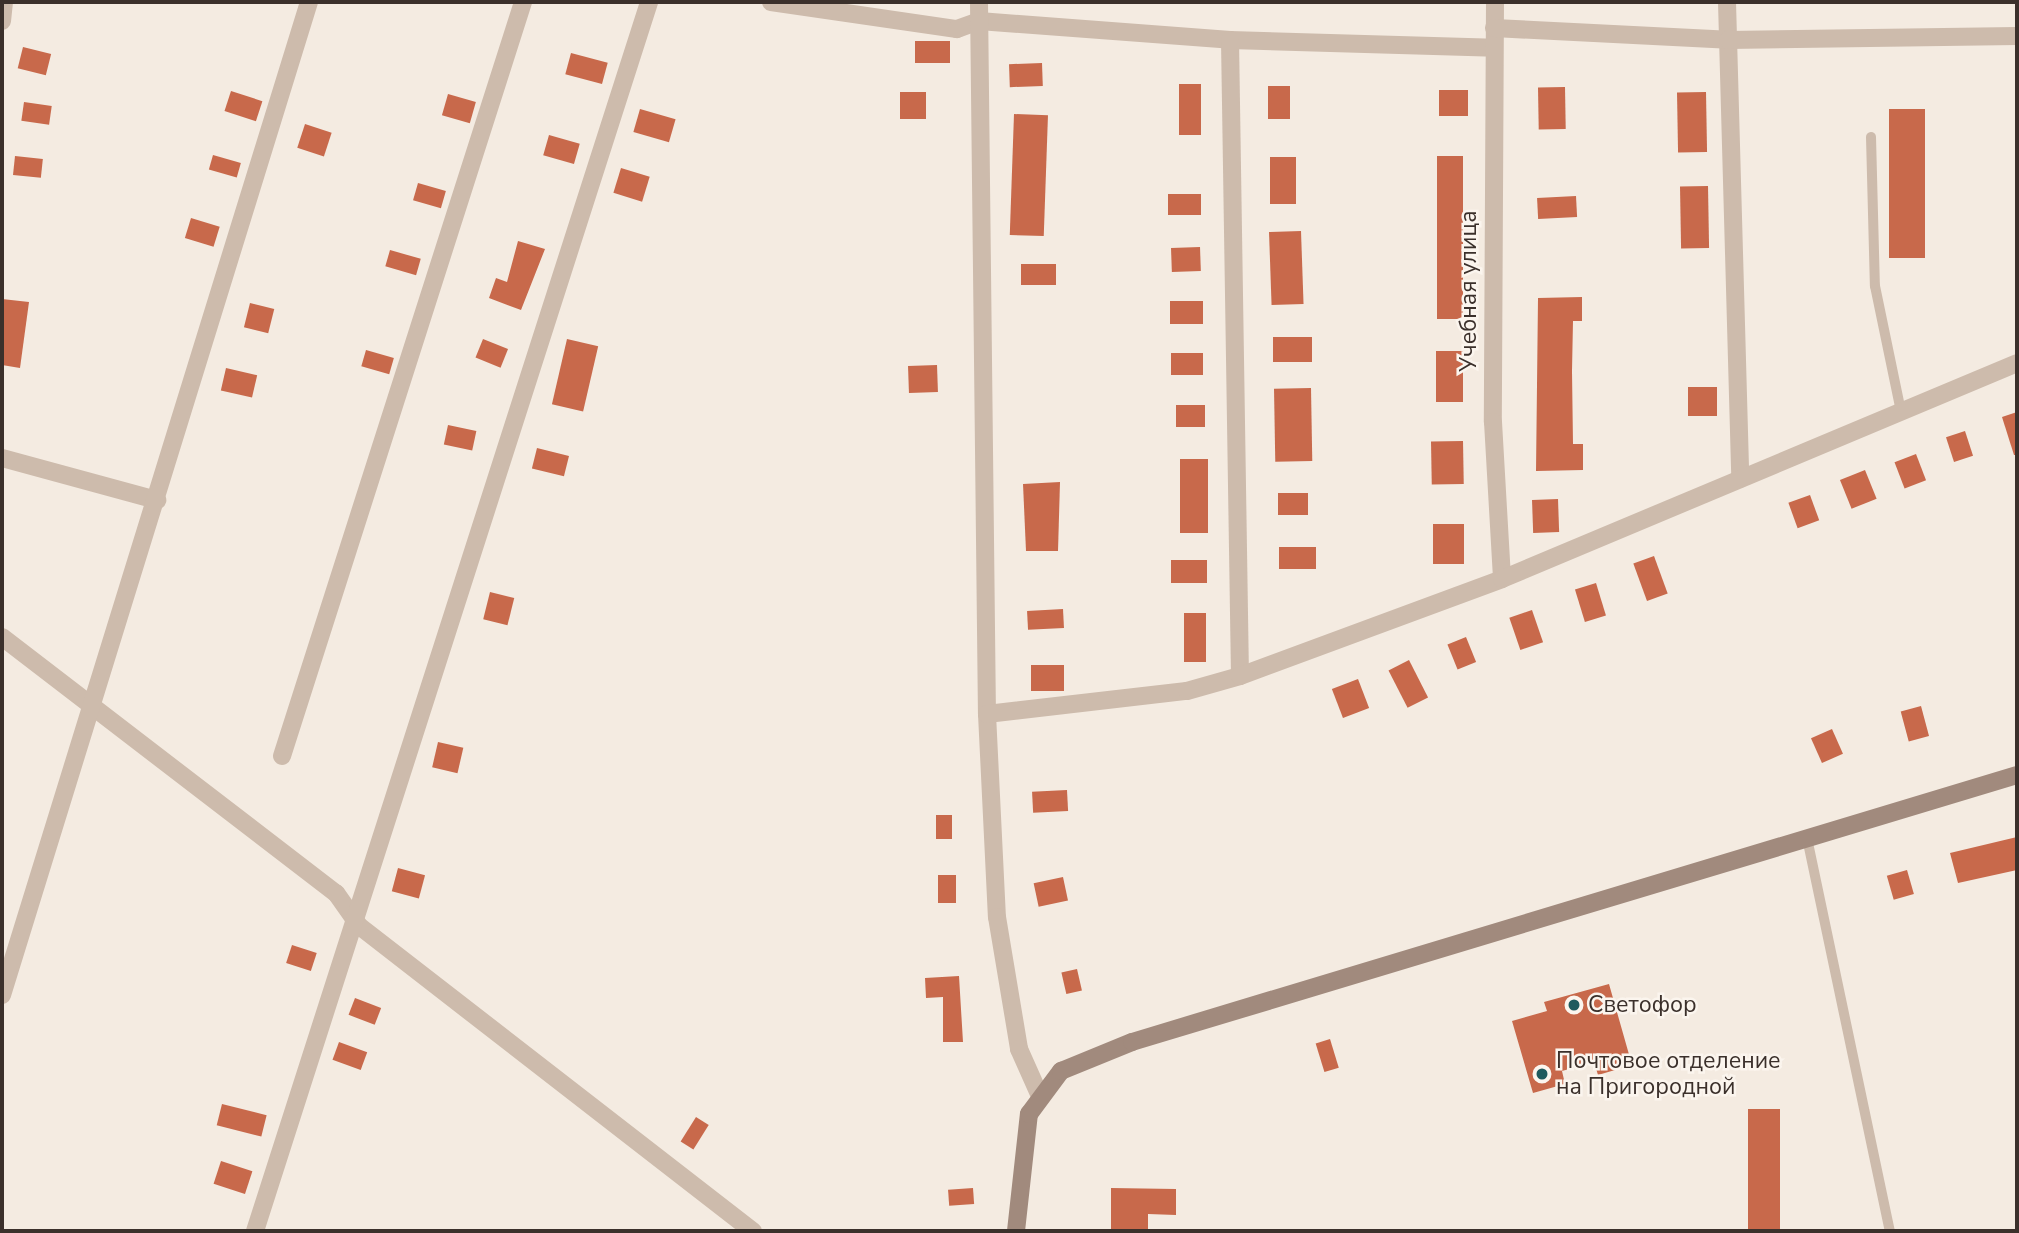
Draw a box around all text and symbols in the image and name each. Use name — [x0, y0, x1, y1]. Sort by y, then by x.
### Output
street label: Учебная улица — [1455, 210, 1483, 372]
place label: Светофор — [1588, 991, 1697, 1019]
marker: Светофор — [1566, 997, 1582, 1013]
place label: Почтовое отделение на Пригородной — [1556, 1047, 1781, 1101]
marker: Почтовое отделение на Пригородной — [1534, 1066, 1550, 1082]

